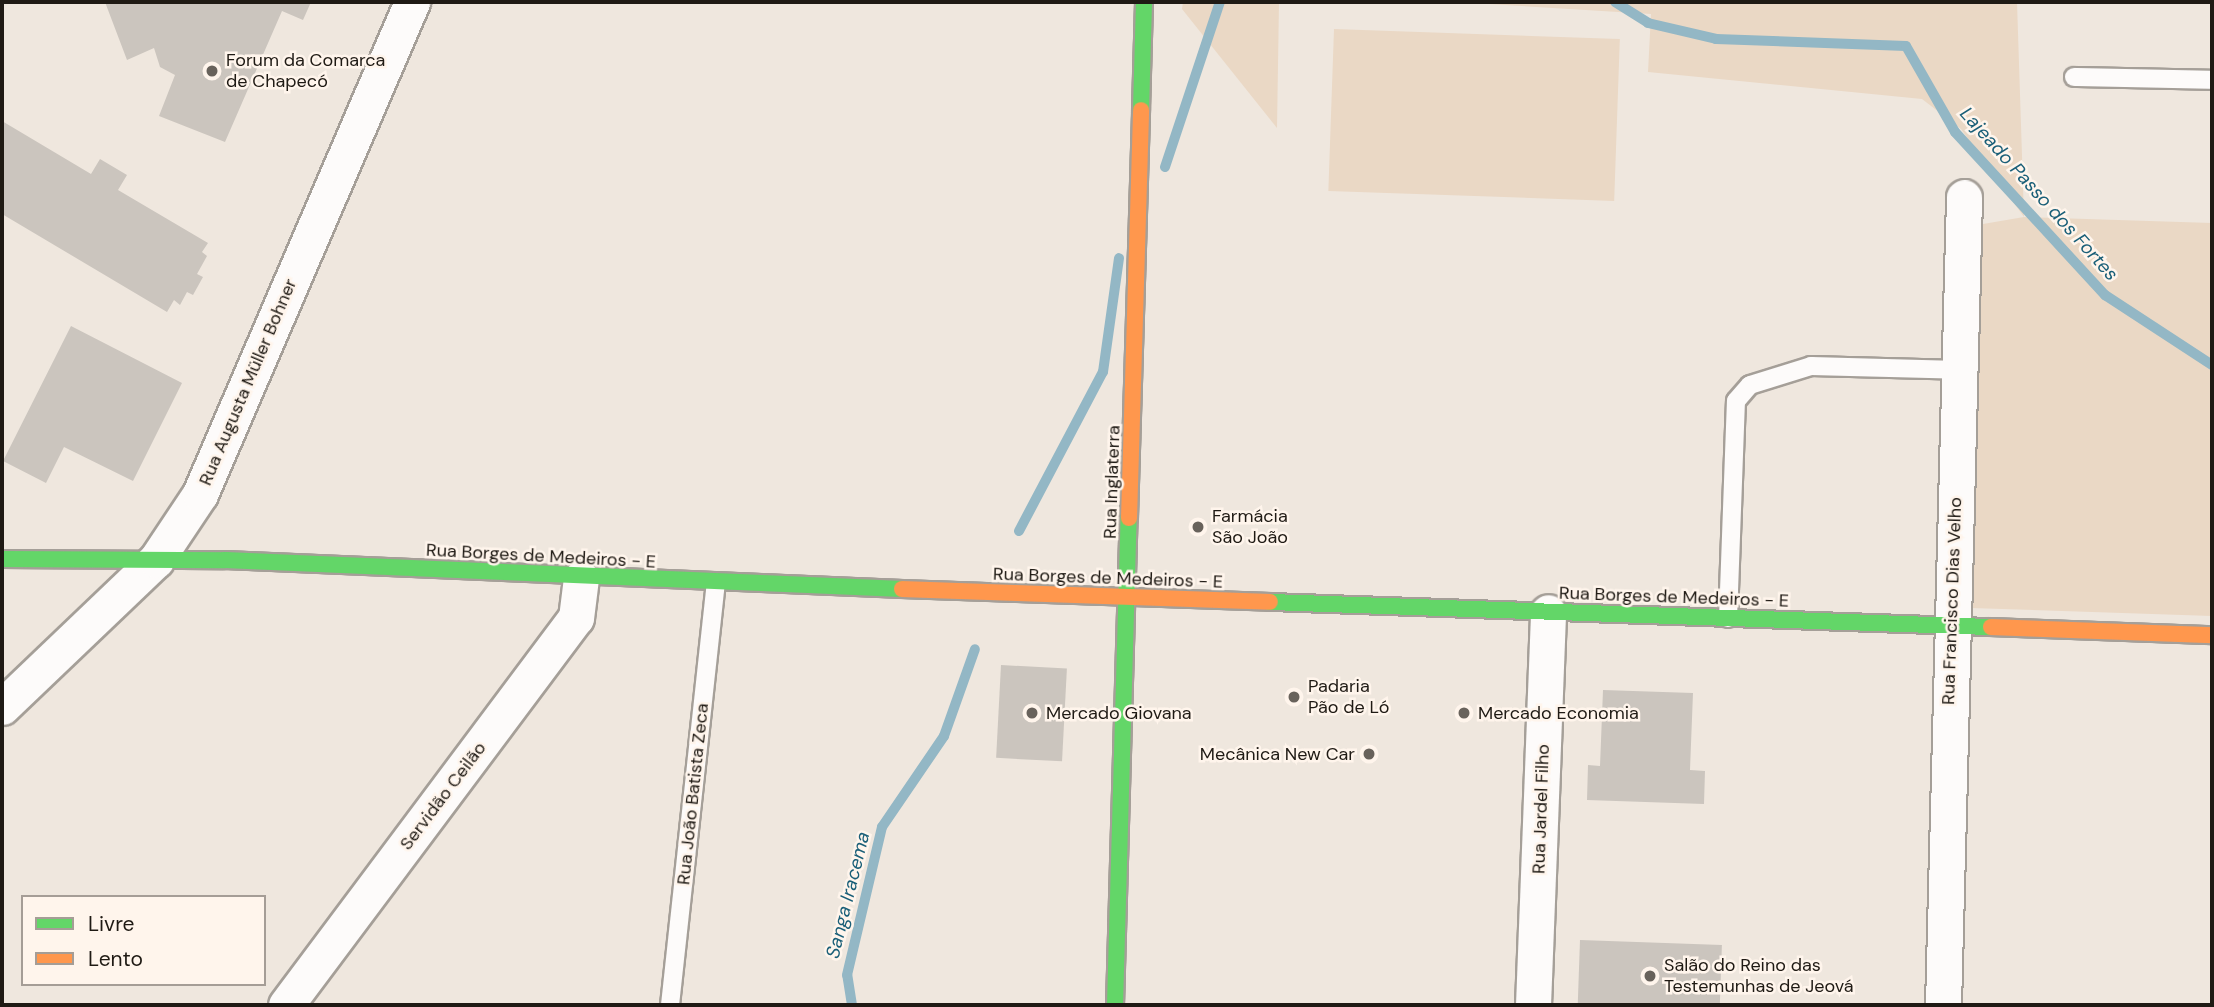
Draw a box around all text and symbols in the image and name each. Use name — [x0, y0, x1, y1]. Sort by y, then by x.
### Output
place label: Forum da Comarca de Chapecó — [226, 50, 385, 92]
marker: Forum da Comarca de Chapecó — [204, 63, 220, 79]
water label: Lajeado Passo dos Fortes — [1955, 103, 2123, 285]
street label: Rua Augusta Müller Bohner — [195, 275, 301, 489]
street label: Rua Inglaterra — [1099, 425, 1125, 539]
street label: Rua Francisco Dias Velho — [1938, 497, 1966, 705]
place label: Farmácia São João — [1212, 506, 1288, 548]
marker: Farmácia São João — [1190, 519, 1206, 535]
street label: Rua Borges de Medeiros - E — [425, 539, 657, 573]
street label: Rua Borges de Medeiros - E — [993, 563, 1223, 593]
street label: Rua Borges de Medeiros - E — [1559, 582, 1789, 612]
place label: Padaria Pão de Ló — [1308, 676, 1389, 718]
marker: Padaria Pão de Ló — [1286, 689, 1302, 705]
street label: Rua João Batista Zeca — [673, 702, 713, 886]
place label: Mercado Giovana — [1046, 702, 1192, 724]
place label: Mercado Economia — [1478, 702, 1639, 724]
marker: Mercado Giovana — [1024, 705, 1040, 721]
marker: Mercado Economia — [1456, 705, 1472, 721]
street label: Servidão Ceilão — [395, 738, 491, 854]
place label: Mecânica New Car — [1200, 743, 1355, 765]
street label: Rua Jardel Filho — [1528, 744, 1554, 874]
marker: Mecânica New Car — [1361, 746, 1377, 762]
water label: Sanga Iracema — [821, 829, 875, 961]
legend — [21, 895, 266, 986]
text: Livre — [88, 910, 134, 938]
text: Lento — [88, 945, 143, 973]
place label: Salão do Reino das Testemunhas de Jeová — [1664, 955, 1854, 998]
marker: Salão do Reino das Testemunhas de Jeová — [1642, 968, 1658, 984]

